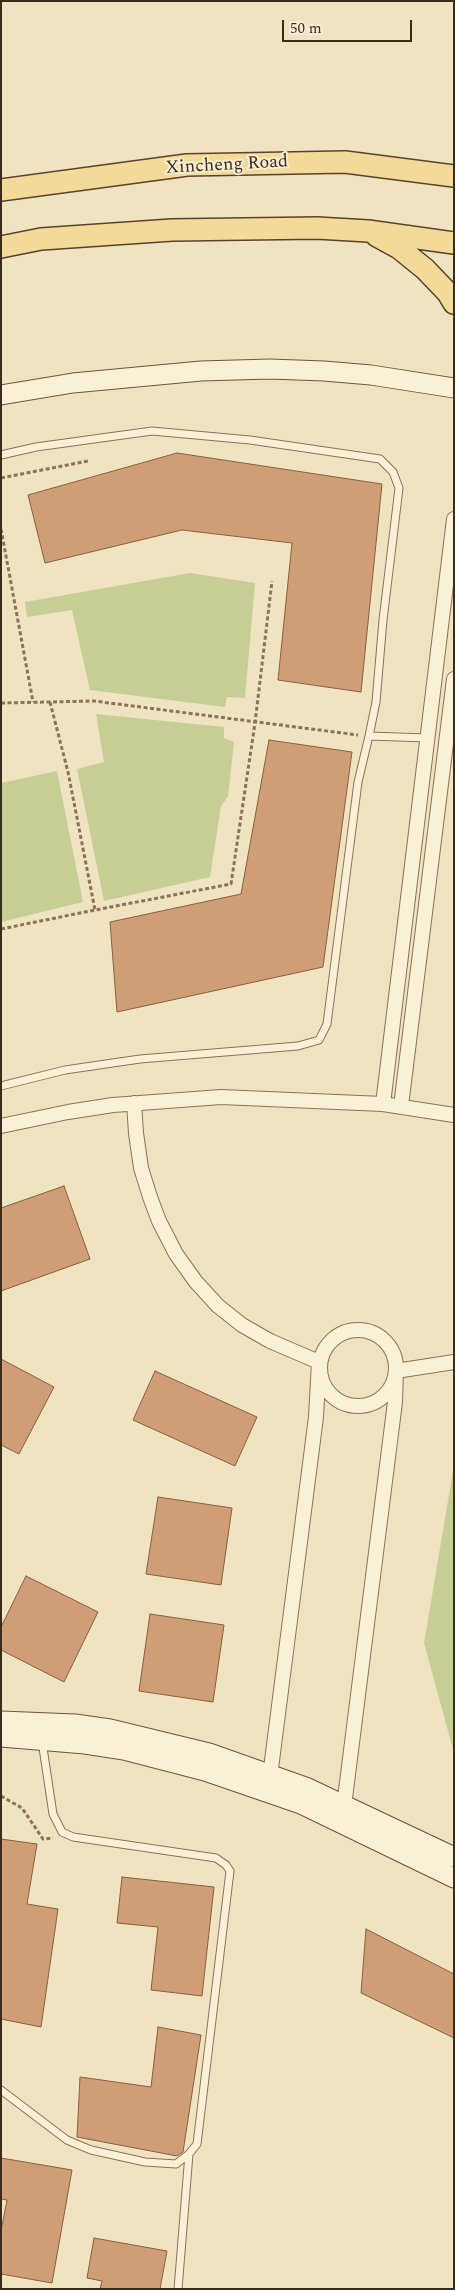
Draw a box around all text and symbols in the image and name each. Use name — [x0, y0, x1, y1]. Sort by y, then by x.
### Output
scale bar — [285, 10, 415, 42]
text: 50 m — [290, 17, 322, 40]
street label: Xincheng Road — [165, 152, 289, 180]

